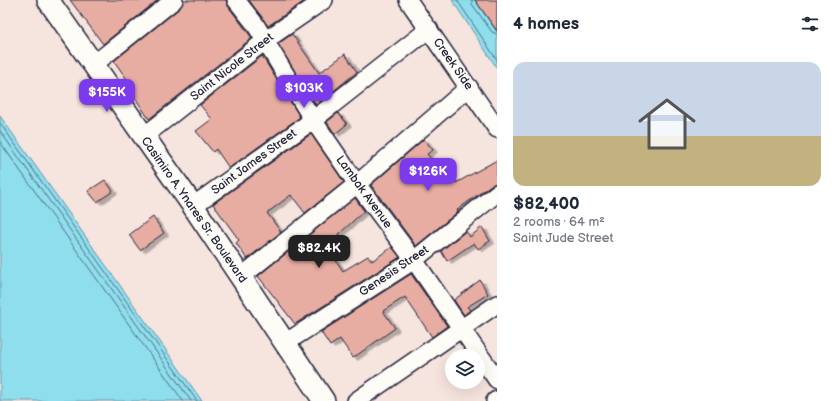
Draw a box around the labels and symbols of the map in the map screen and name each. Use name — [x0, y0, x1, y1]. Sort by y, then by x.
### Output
street label: Saint Nicole Street — [187, 30, 277, 104]
street label: Creek Side — [430, 35, 476, 93]
pin: $103K — [276, 75, 332, 109]
pin: $155K — [79, 79, 135, 113]
street label: Saint James Street — [208, 126, 300, 198]
street label: Casimiro A. Ynares Sr. Boulevard — [138, 134, 250, 286]
street label: Lambak Avenue — [333, 153, 395, 231]
pin: $126K — [400, 158, 456, 192]
pin: $82.4K — [286, 235, 352, 269]
street label: Genesis Street — [356, 242, 432, 300]

